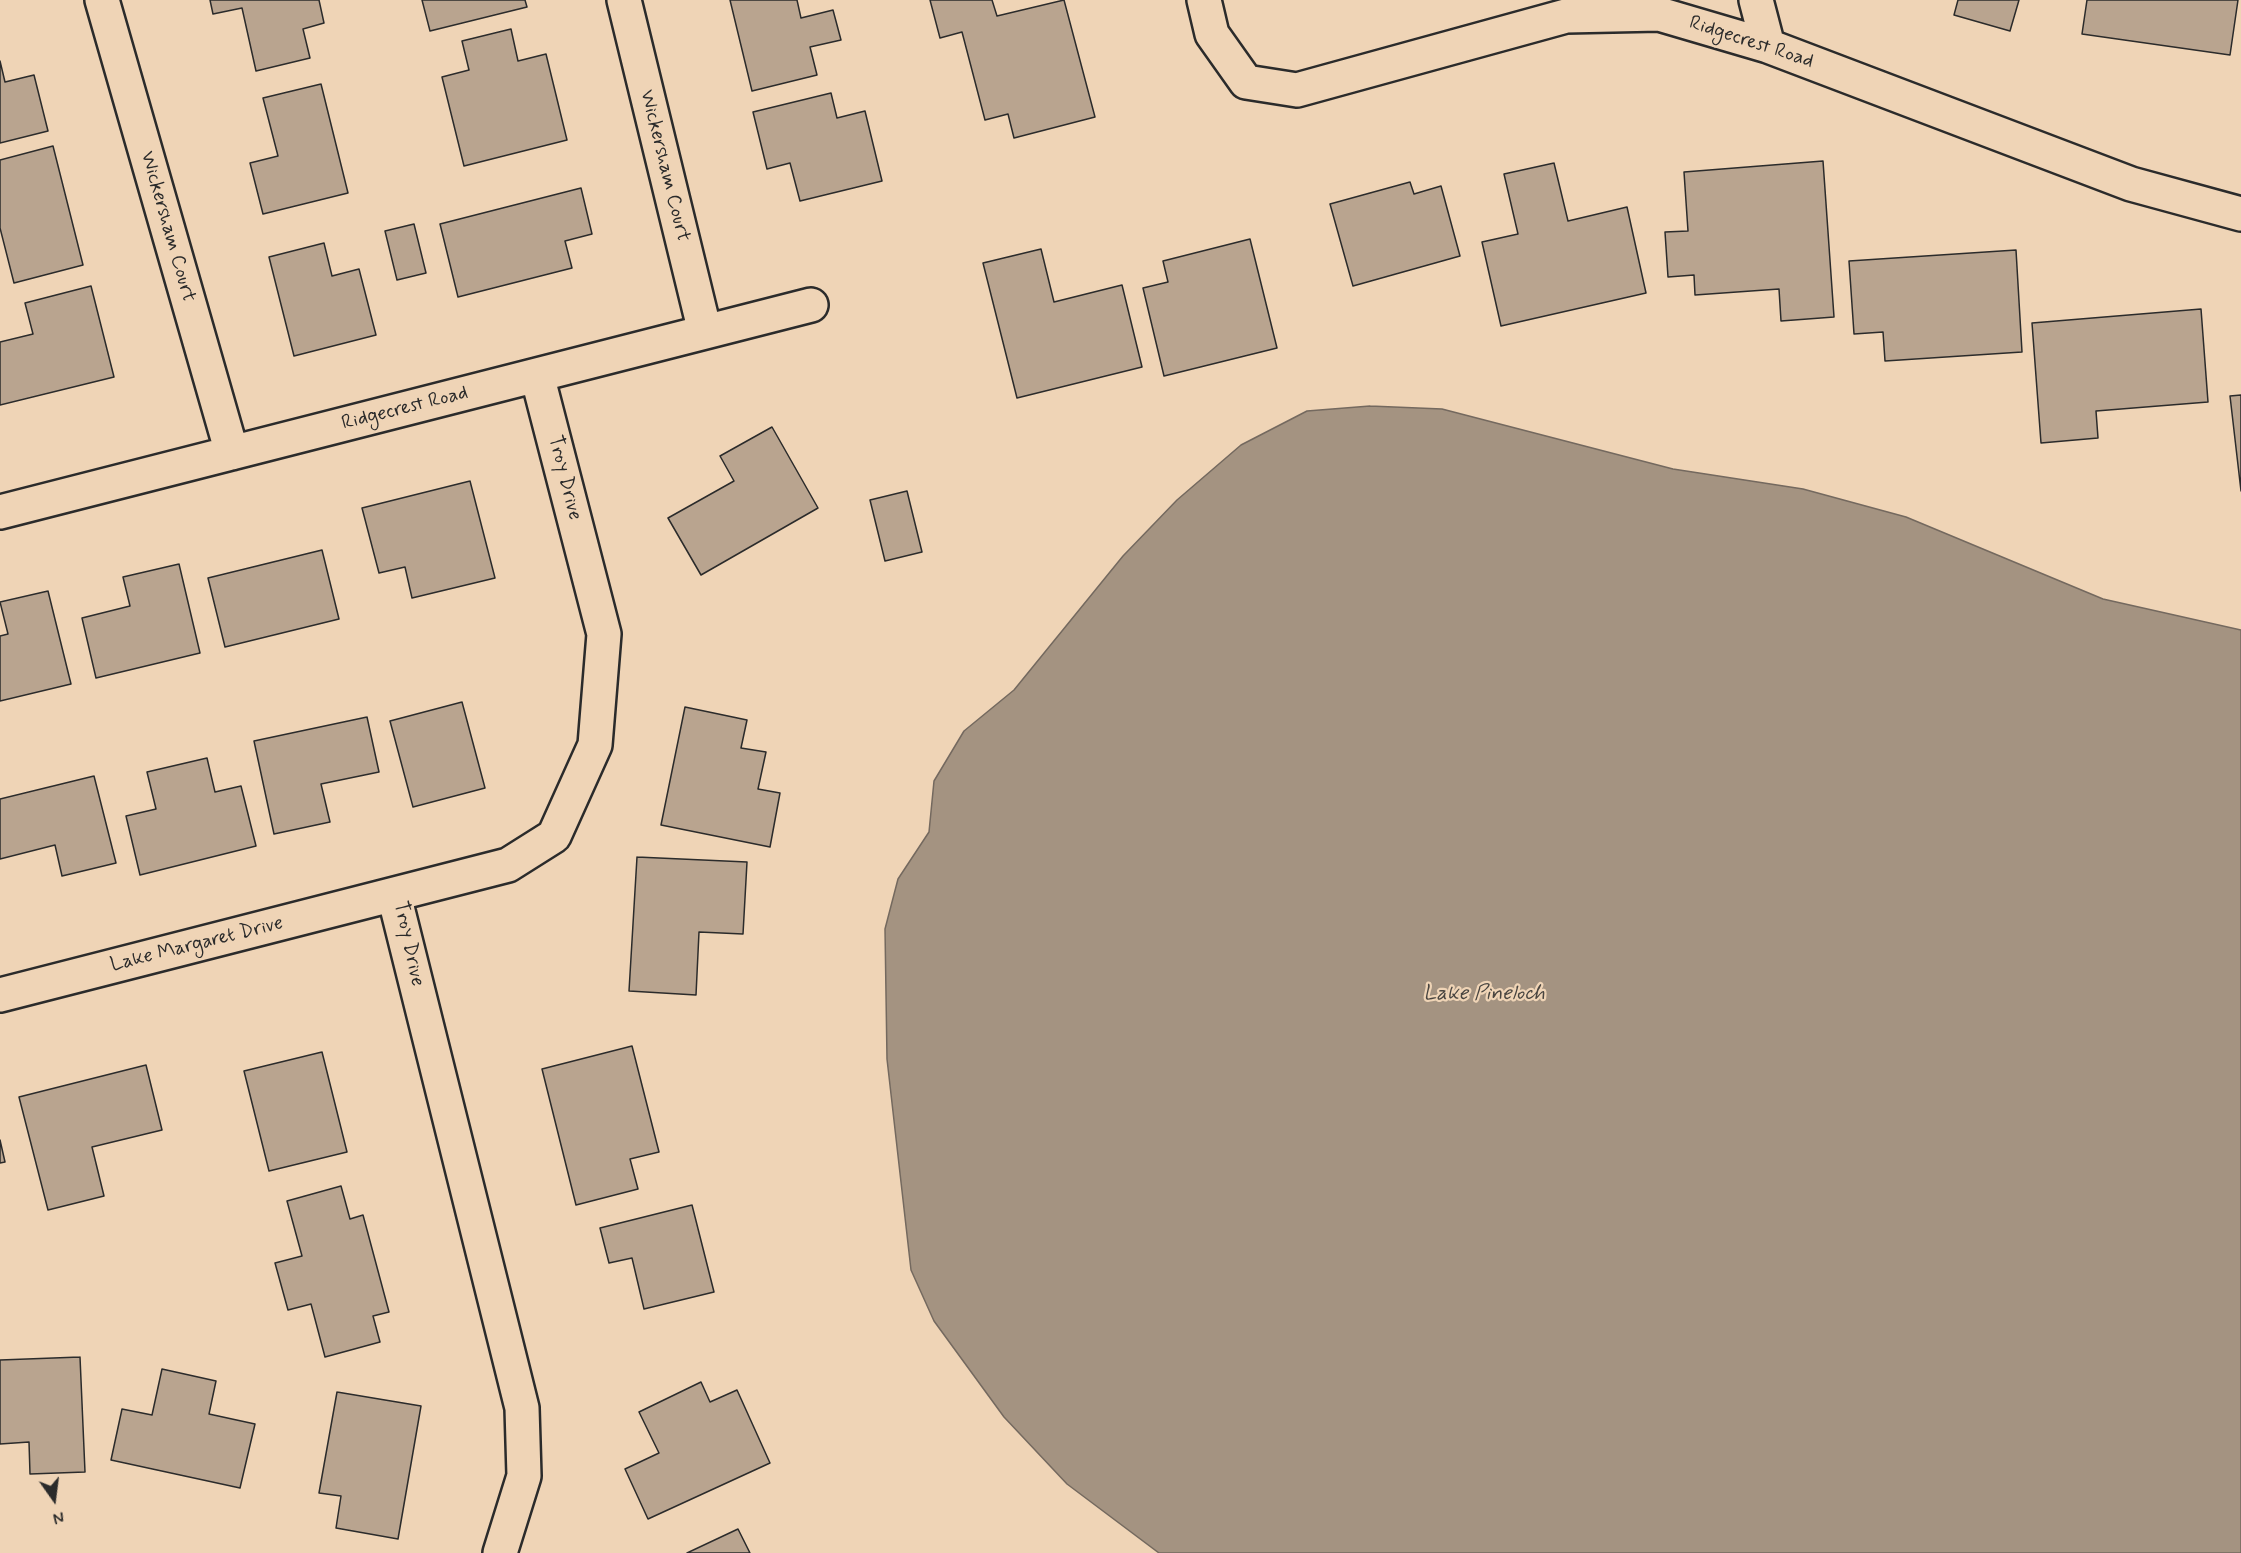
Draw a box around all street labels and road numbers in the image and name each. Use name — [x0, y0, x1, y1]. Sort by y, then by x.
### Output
street label: Ridgecrest Road — [1686, 12, 1816, 74]
street label: Wickersham Court — [634, 88, 694, 244]
street label: Wickersham Court — [134, 149, 200, 305]
street label: Ridgecrest Road — [339, 382, 471, 436]
street label: Troy Drive — [542, 433, 586, 523]
street label: Troy Drive — [387, 899, 429, 989]
street label: Lake Margaret Drive — [108, 912, 286, 978]

